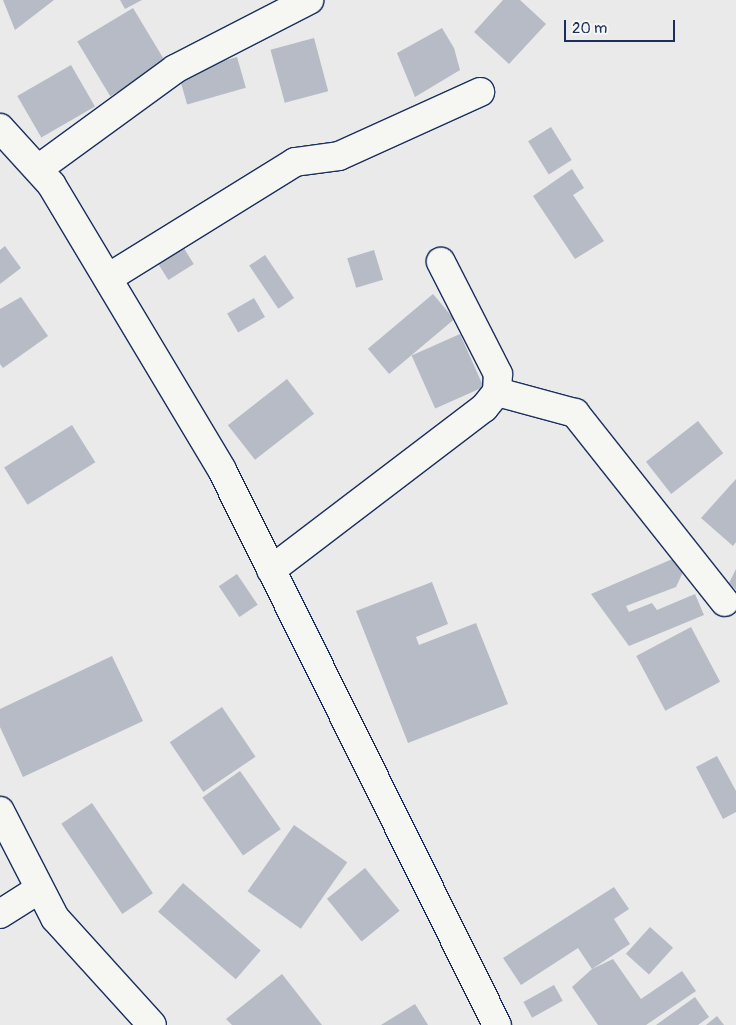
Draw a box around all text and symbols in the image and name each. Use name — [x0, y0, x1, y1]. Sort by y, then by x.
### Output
scale bar — [566, 10, 677, 42]
text: 20 m — [572, 19, 607, 38]

